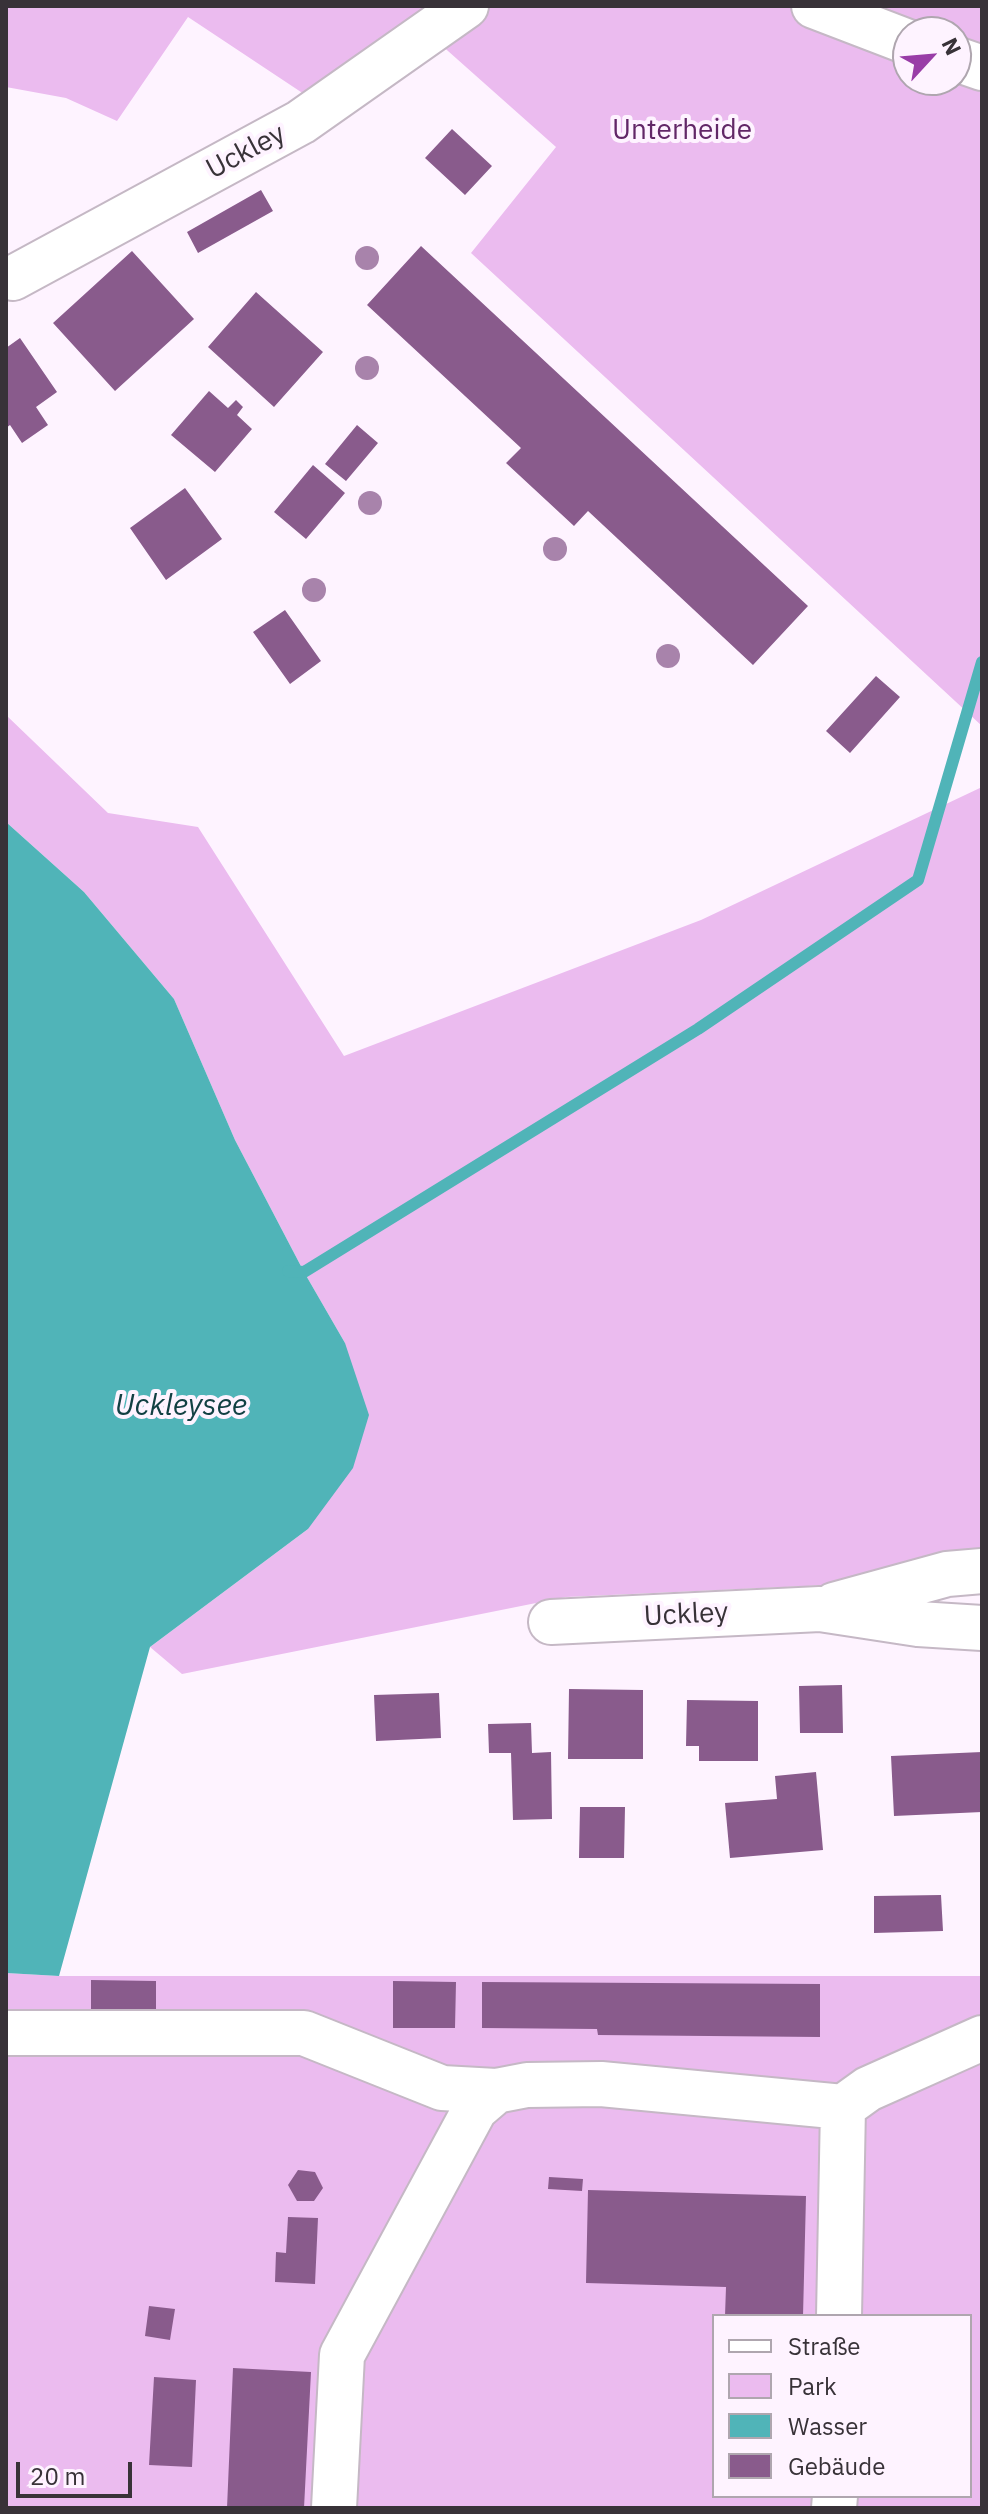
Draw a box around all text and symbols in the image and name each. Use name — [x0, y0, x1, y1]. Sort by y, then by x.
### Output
north arrow — [892, 16, 972, 96]
text: N — [936, 33, 969, 60]
park label: Unterheide — [612, 114, 752, 148]
street label: Uckley — [201, 117, 291, 187]
water label: Uckleysee — [115, 1388, 247, 1424]
street label: Uckley — [643, 1596, 729, 1634]
legend — [712, 2314, 972, 2498]
text: Straße — [788, 2330, 860, 2362]
text: Park — [788, 2370, 837, 2402]
text: Wasser — [788, 2410, 867, 2442]
scale bar — [20, 2446, 136, 2496]
text: Gebäude — [788, 2450, 885, 2482]
text: 20 m — [30, 2460, 85, 2492]

